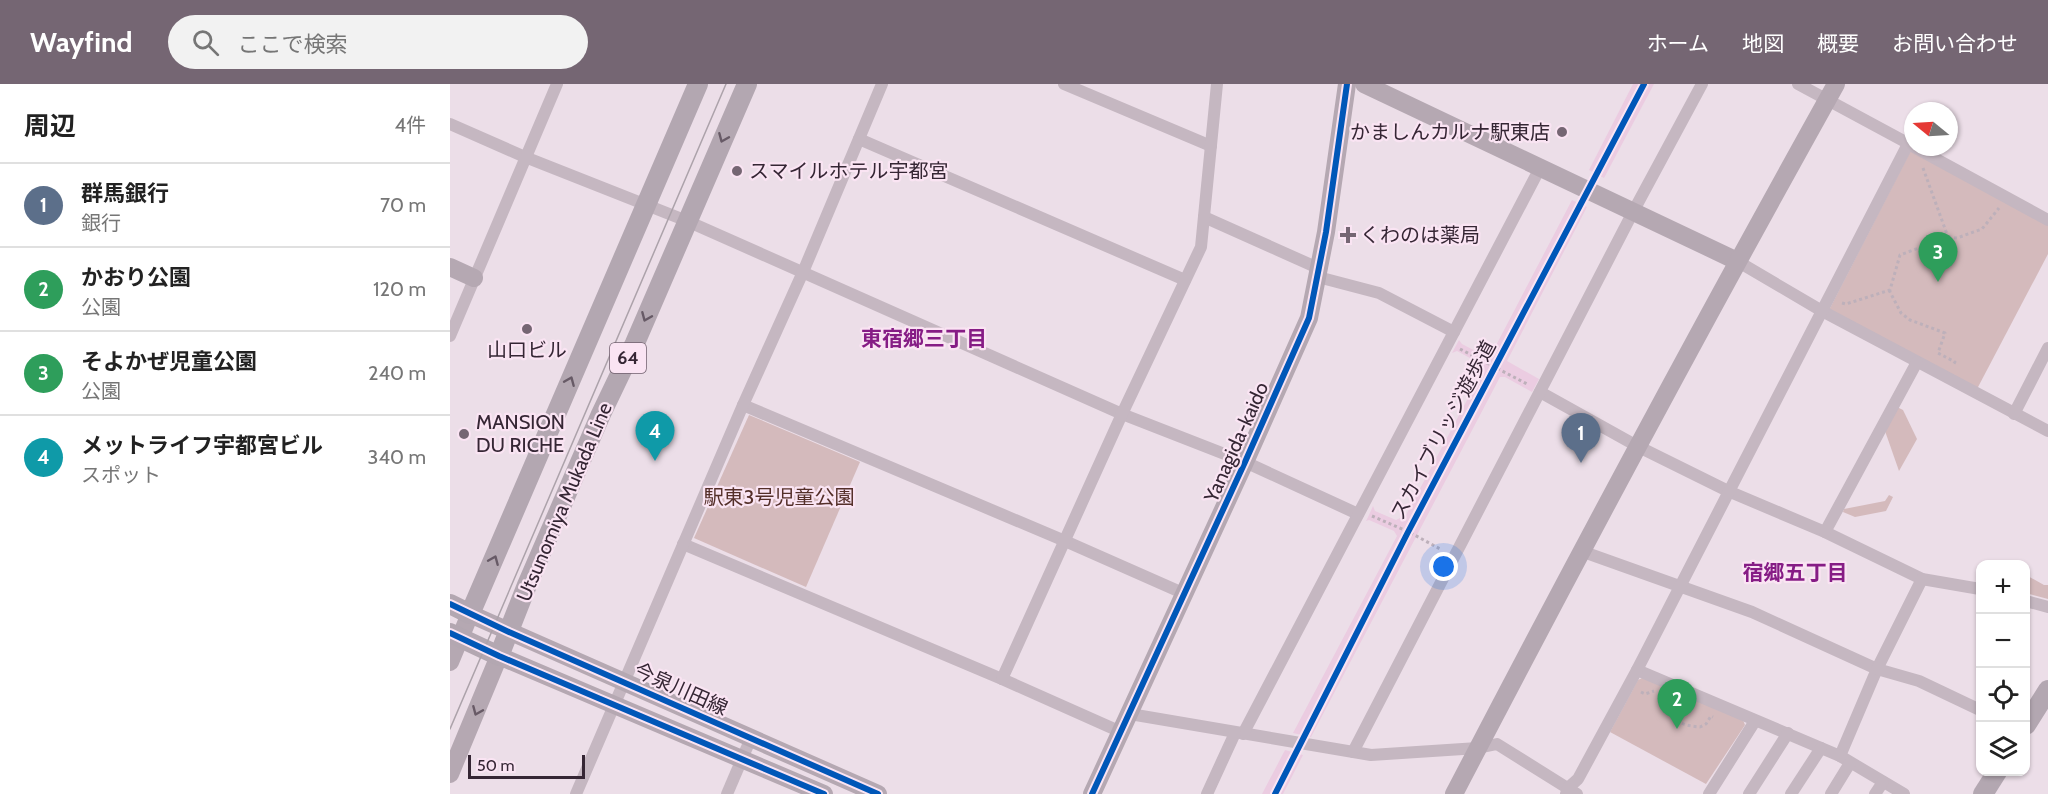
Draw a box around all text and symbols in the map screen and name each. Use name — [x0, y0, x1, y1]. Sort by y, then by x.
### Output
search box — [168, 15, 588, 69]
text: Wayfind — [30, 25, 132, 59]
icon: search — [189, 26, 222, 59]
text: ここで検索 — [237, 31, 347, 58]
text: ホーム — [1647, 31, 1709, 56]
text: 地図 — [1742, 31, 1784, 56]
text: 概要 — [1817, 31, 1859, 56]
text: お問い合わせ — [1892, 31, 2018, 56]
north arrow — [1904, 102, 1958, 156]
text: 周辺 — [24, 110, 76, 142]
text: 4件 — [394, 113, 426, 137]
place label: かましんカルナ駅東店 — [1350, 120, 1550, 144]
marker: かましんカルナ駅東店 — [1555, 125, 1569, 139]
one-way arrow — [718, 131, 730, 142]
place label: スマイルホテル宇都宮 — [749, 159, 948, 183]
marker: スマイルホテル宇都宮 — [730, 164, 744, 178]
text: 群馬銀行 — [81, 180, 169, 207]
text: 1 — [40, 193, 47, 217]
text: 70 m — [380, 193, 426, 217]
text: 銀行 — [81, 211, 121, 235]
place label: くわのは薬局 — [1360, 223, 1480, 247]
marker: くわのは薬局 — [1341, 228, 1355, 242]
pin: 3 — [1918, 232, 1958, 282]
text: かおり公園 — [81, 264, 191, 291]
text: 2 — [38, 277, 49, 301]
text: 120 m — [373, 277, 426, 301]
text: 公園 — [81, 295, 121, 319]
one-way arrow — [641, 310, 653, 321]
marker: 山口ビル — [520, 322, 534, 336]
district label: 東宿郷三丁目 — [861, 326, 987, 351]
street label: スカイブリッジ遊歩道 — [1385, 336, 1501, 524]
place label: 山口ビル — [487, 338, 567, 362]
road number: 64 — [610, 343, 646, 373]
text: そよかぜ児童公園 — [81, 348, 257, 375]
text: 3 — [38, 361, 49, 385]
text: 240 m — [368, 361, 426, 385]
one-way arrow — [563, 376, 575, 387]
street label: Yanagida-kaido — [1198, 378, 1273, 507]
text: 公園 — [81, 379, 121, 403]
street label: Utsunomiya Mukada Line — [511, 399, 617, 605]
place label: MANSION DU RICHE — [476, 410, 565, 457]
pin: 4 — [636, 412, 674, 461]
pin: 1 — [1562, 414, 1600, 463]
marker: MANSION DU RICHE — [457, 427, 471, 441]
text: メットライフ宇都宮ビル — [81, 432, 323, 459]
text: 4 — [37, 445, 50, 469]
text: 340 m — [368, 445, 426, 469]
text: スポット — [81, 463, 161, 487]
park label: 駅東3号児童公園 — [704, 485, 854, 509]
your location — [1429, 552, 1458, 581]
one-way arrow — [487, 556, 499, 567]
district label: 宿郷五丁目 — [1743, 560, 1848, 585]
map controls — [1976, 560, 2030, 776]
button: + — [1976, 560, 2030, 614]
button: − — [1976, 614, 2030, 668]
street label: 今泉川田線 — [630, 658, 732, 720]
button: locate — [1976, 668, 2030, 722]
pin: 2 — [1658, 680, 1696, 729]
one-way arrow — [472, 704, 484, 715]
button: layers — [1976, 722, 2030, 776]
scale bar — [468, 752, 585, 780]
text: 50 m — [477, 756, 514, 775]

